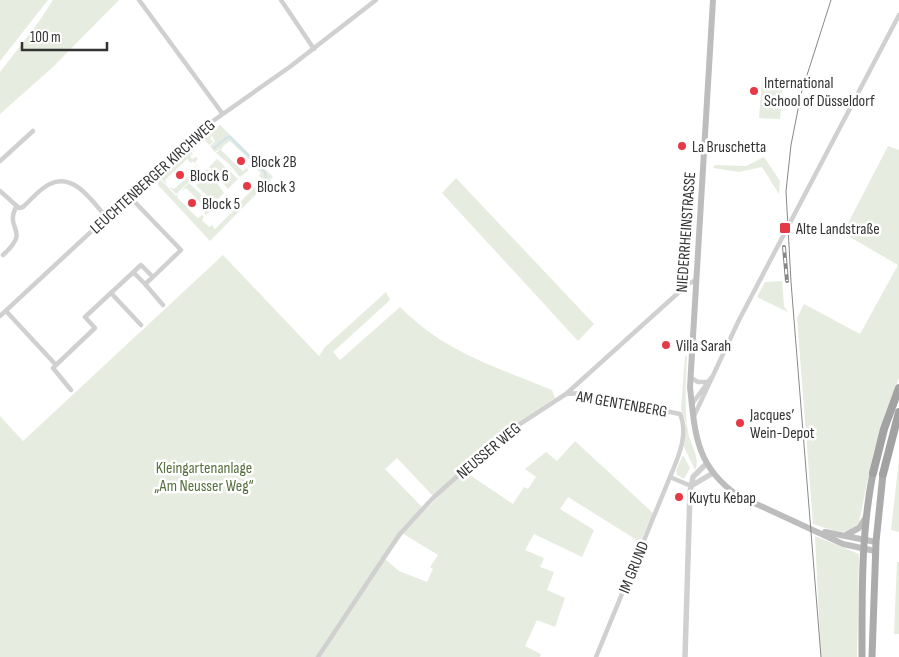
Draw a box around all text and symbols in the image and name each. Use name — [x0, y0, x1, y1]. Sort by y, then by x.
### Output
scale bar — [22, 20, 108, 52]
text: 100 m — [30, 28, 61, 47]
place label: International School of Düsseldorf — [764, 74, 875, 111]
marker: International School of Düsseldorf — [748, 85, 760, 97]
street label: LEUCHTENBERGER KIRCHWEG — [87, 116, 219, 238]
place label: La Bruschetta — [692, 138, 766, 157]
marker: La Bruschetta — [676, 140, 688, 152]
place label: Block 2B — [251, 153, 297, 172]
marker: Block 2B — [235, 155, 247, 167]
place label: Block 6 — [190, 167, 229, 186]
marker: Block 6 — [174, 169, 186, 181]
street label: NIEDERRHEINSTRASSE — [673, 171, 700, 293]
place label: Block 3 — [257, 178, 296, 197]
marker: Block 3 — [241, 180, 253, 192]
place label: Block 5 — [202, 195, 240, 214]
marker: Block 5 — [186, 197, 198, 209]
place label: Alte Landstraße — [795, 220, 880, 239]
marker: Alte Landstraße — [778, 221, 792, 235]
place label: Villa Sarah — [676, 337, 731, 356]
marker: Villa Sarah — [660, 339, 672, 351]
street label: AM GENTENBERG — [574, 387, 669, 422]
place label: Jacques’ Wein-Depot — [749, 406, 815, 443]
marker: Jacques’ Wein-Depot — [734, 417, 746, 429]
street label: NEUSSER WEG — [453, 419, 525, 483]
park label: Kleingartenanlage „Am Neusser Weg“ — [154, 459, 254, 496]
place label: Kuytu Kebap — [689, 489, 756, 508]
marker: Kuytu Kebap — [673, 491, 685, 503]
street label: IM GRUND — [615, 539, 653, 596]

